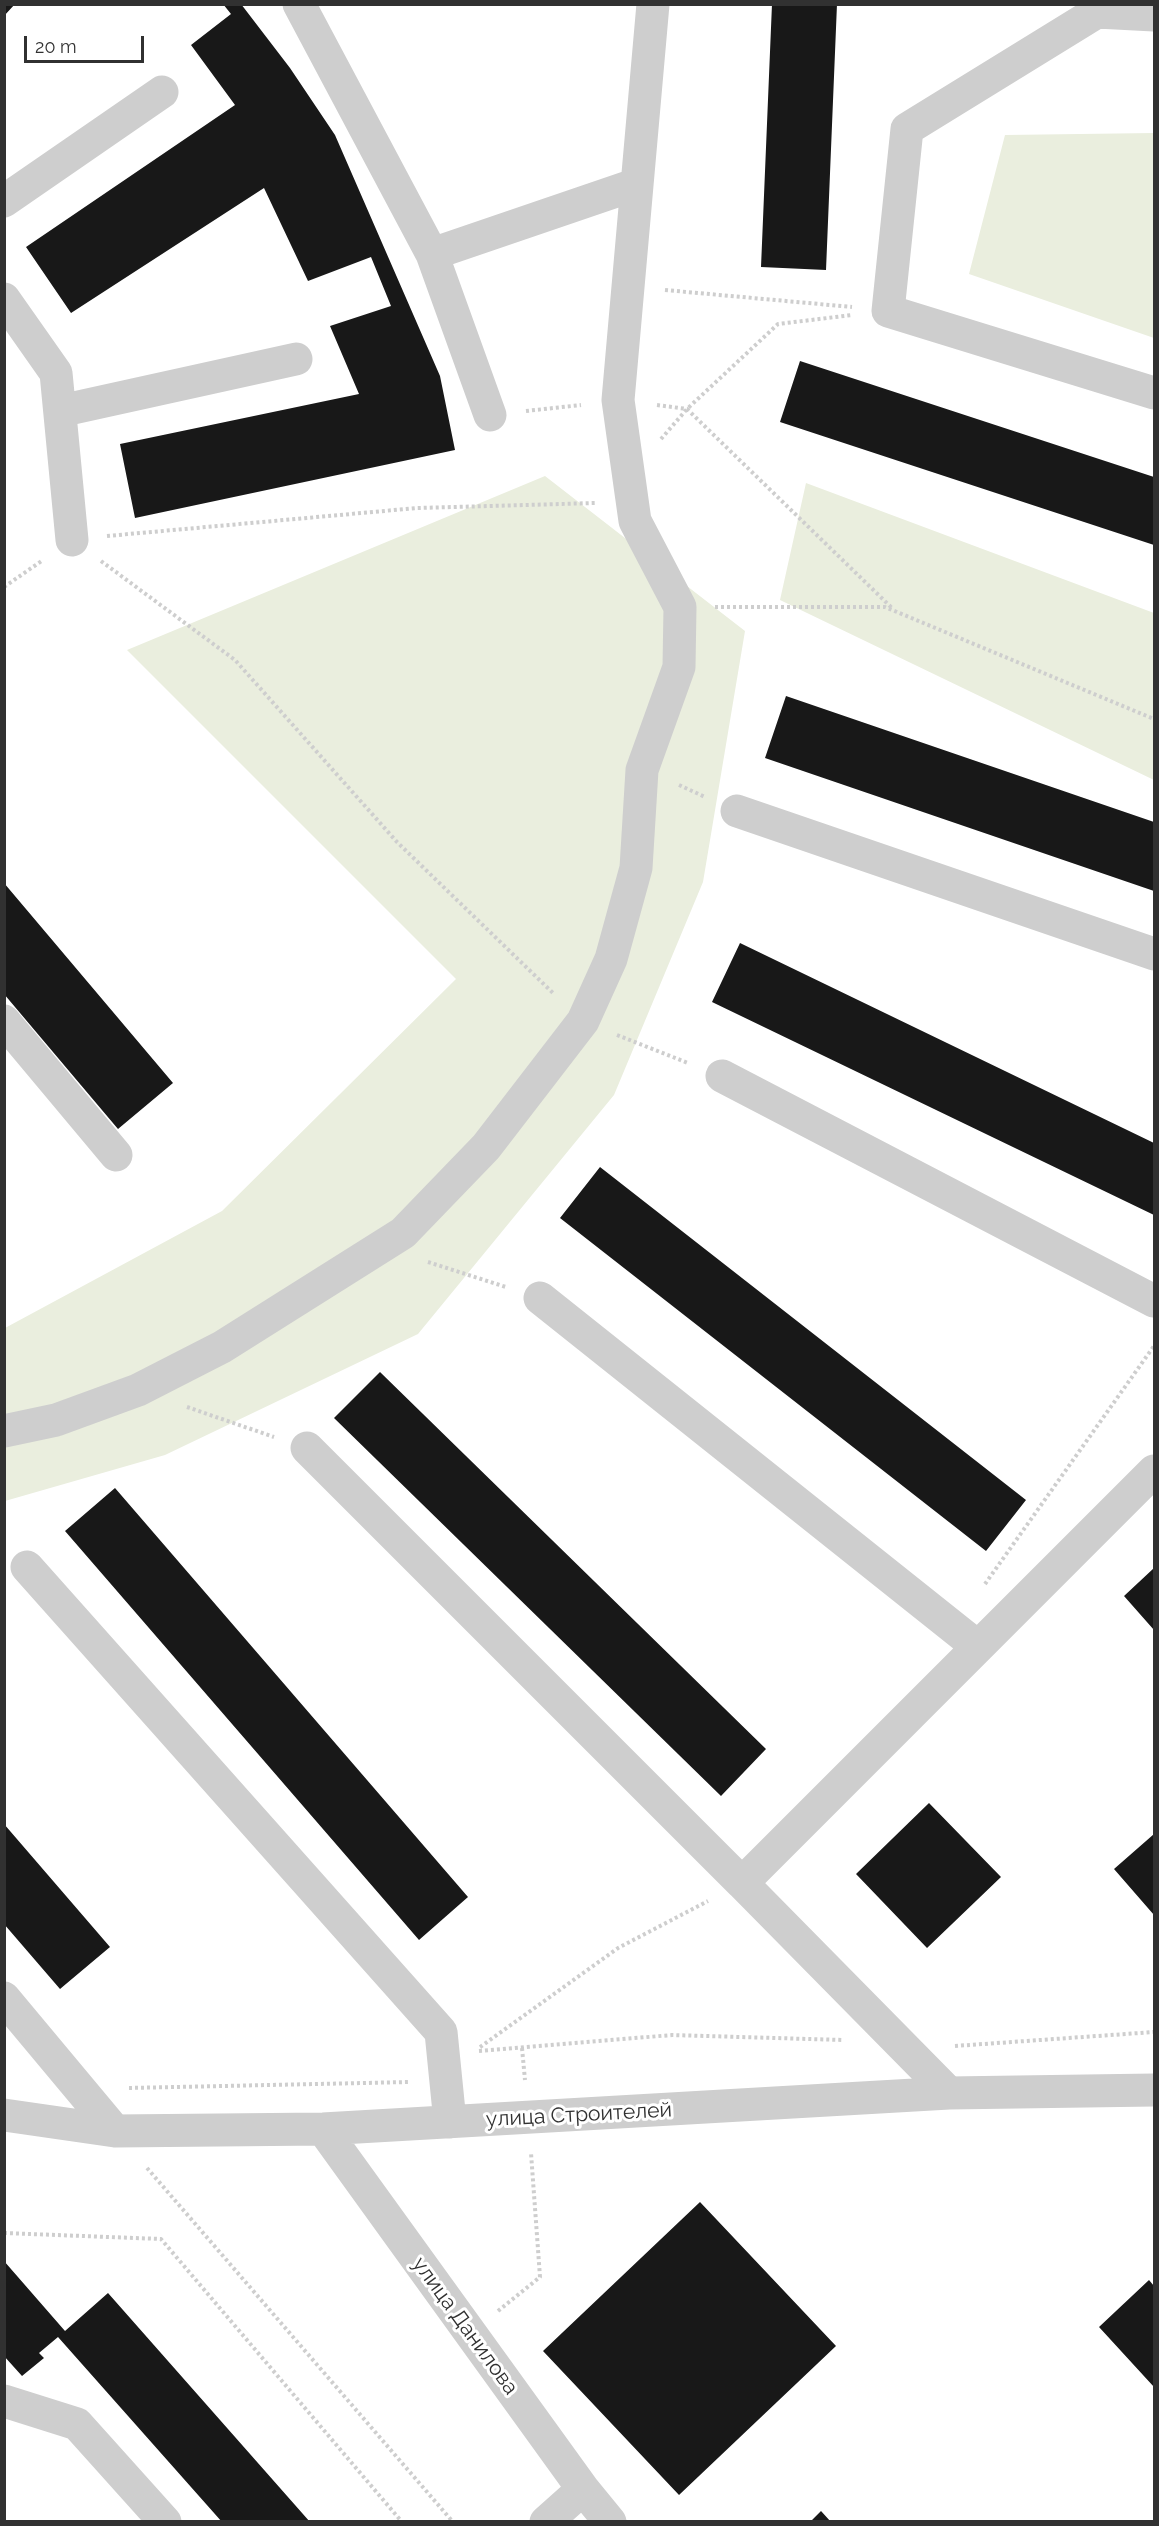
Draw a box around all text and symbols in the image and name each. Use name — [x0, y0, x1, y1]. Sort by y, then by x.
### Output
scale bar — [27, 24, 147, 62]
text: 20 m — [35, 36, 77, 57]
street label: улица Строителей — [485, 2098, 673, 2132]
street label: улица Данилова — [407, 2252, 523, 2400]

